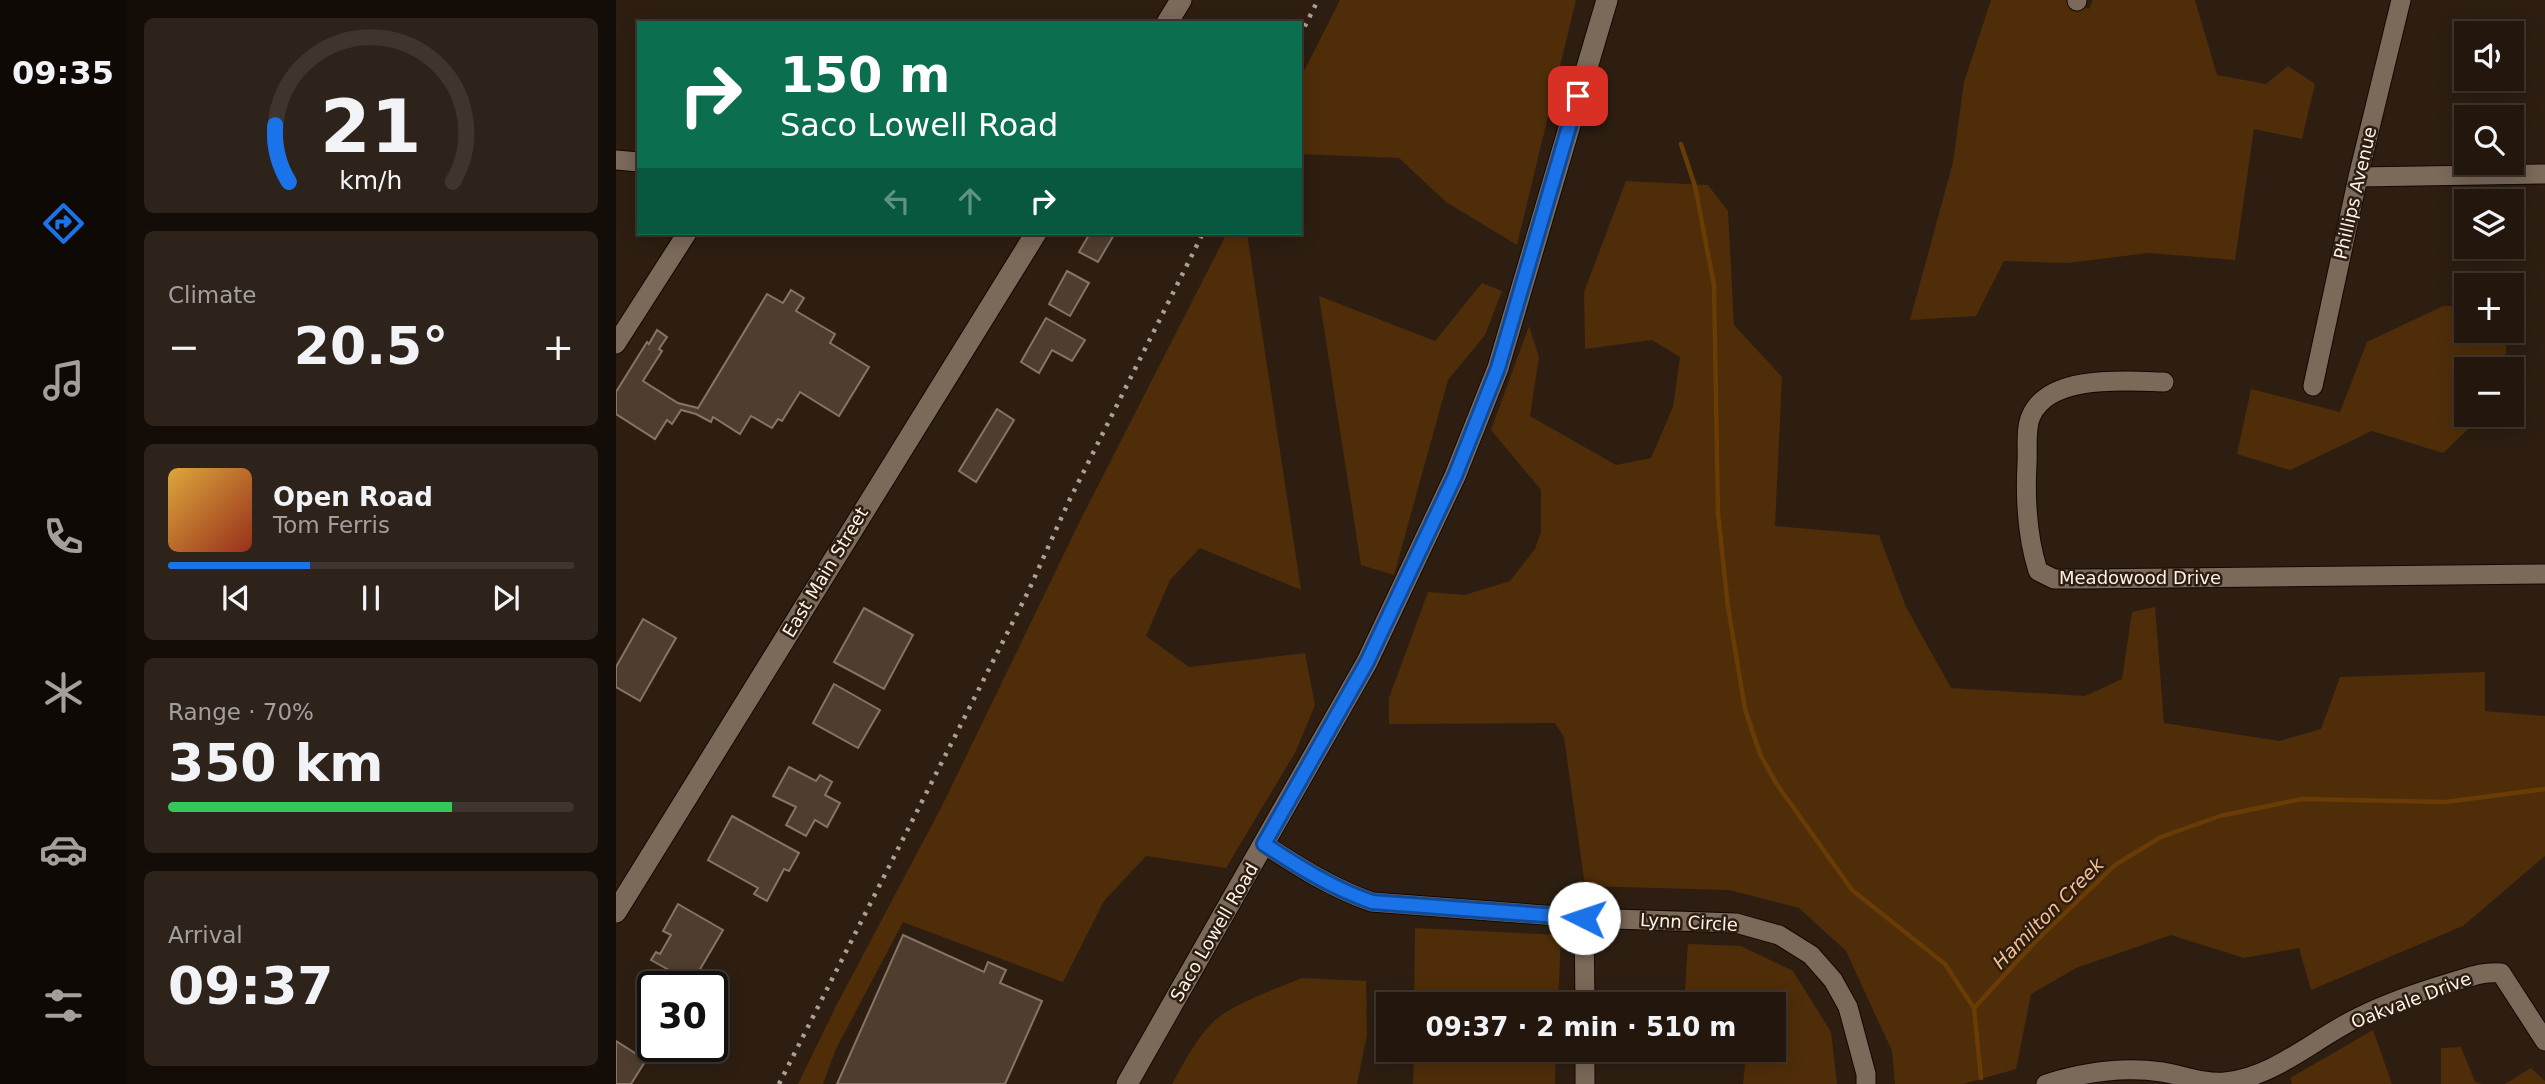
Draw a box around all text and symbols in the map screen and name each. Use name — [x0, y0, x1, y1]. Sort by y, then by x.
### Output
map controls — [2454, 21, 2524, 427]
button: sound — [2454, 21, 2524, 91]
text: 150 m — [780, 47, 950, 104]
icon: right — [665, 49, 756, 140]
text: 09:35 — [12, 54, 114, 92]
pin — [1548, 66, 1608, 126]
icon: arrive — [1559, 77, 1597, 115]
text: 21 — [320, 84, 422, 169]
button: search — [2454, 105, 2524, 175]
text: Saco Lowell Road — [780, 106, 1058, 144]
street label: Phillips Avenue — [2330, 125, 2380, 261]
text: km/h — [339, 165, 403, 194]
icon: left — [878, 182, 916, 220]
icon: ahead — [951, 182, 989, 220]
icon: right — [1024, 182, 1062, 220]
button: layers — [2454, 189, 2524, 259]
icon: directions — [39, 199, 88, 248]
button: + — [2454, 273, 2524, 343]
text: Climate — [168, 282, 257, 308]
text: 20.5° — [294, 316, 448, 376]
text: − — [168, 325, 200, 369]
text: + — [542, 325, 574, 369]
icon: music — [39, 356, 88, 405]
button: − — [2454, 357, 2524, 427]
text: Open Road — [273, 482, 433, 512]
street label: East Main Street — [778, 503, 872, 641]
icon: phone — [39, 512, 88, 561]
text: Tom Ferris — [273, 512, 390, 538]
street label: Meadowood Drive — [2059, 567, 2221, 588]
icon: previous — [217, 579, 255, 617]
icon: pause — [352, 579, 390, 617]
icon: next — [487, 579, 525, 617]
icon: climate — [39, 668, 88, 717]
text: Range · 70% — [168, 699, 314, 725]
text: 350 km — [168, 733, 383, 793]
icon: car — [39, 825, 88, 874]
water label: Hamilton Creek — [1988, 852, 2109, 973]
street label: Saco Lowell Road — [1166, 859, 1262, 1005]
position arrow — [1547, 881, 1621, 955]
street label: Lynn Circle — [1639, 909, 1739, 935]
text: Arrival — [168, 922, 243, 948]
text: 09:37 — [168, 956, 334, 1016]
street label: Oakvale Drive — [2348, 967, 2474, 1033]
speed limit sign: 30 — [637, 971, 728, 1062]
icon: filters — [39, 981, 88, 1030]
text: 09:37 · 2 min · 510 m — [1426, 1012, 1736, 1042]

